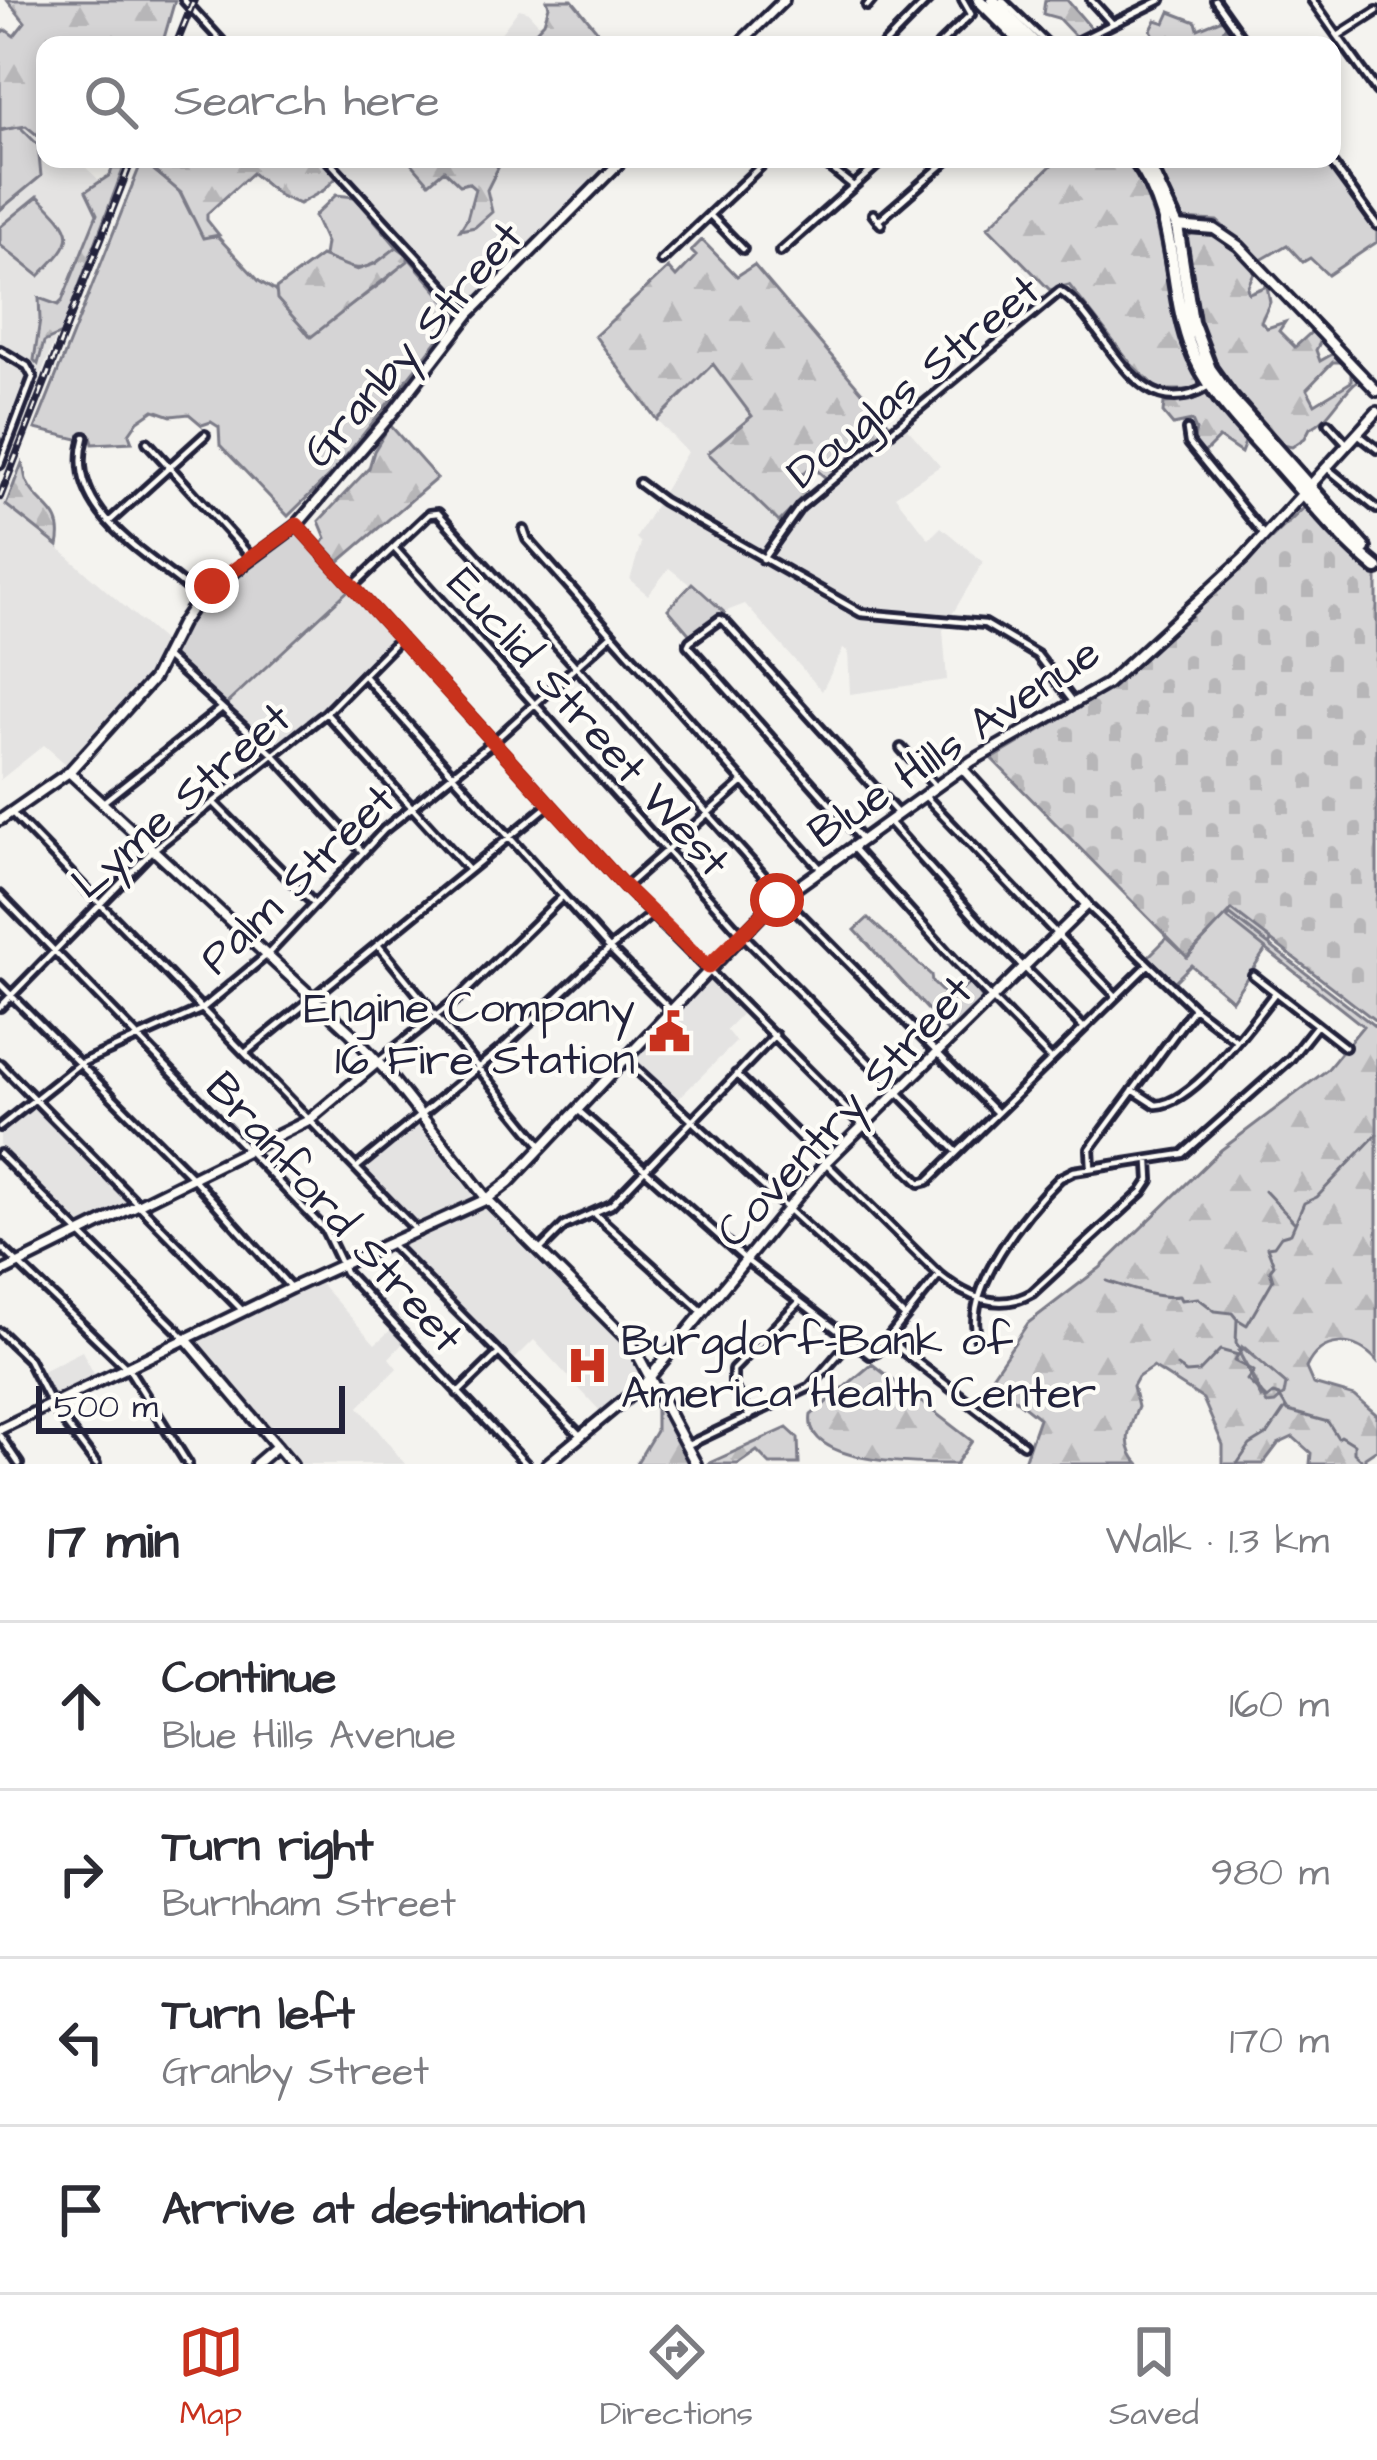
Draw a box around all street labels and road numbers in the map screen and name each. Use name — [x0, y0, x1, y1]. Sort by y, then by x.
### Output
street label: Granby Street — [289, 208, 539, 482]
street label: Douglas Street — [774, 261, 1054, 504]
street label: Euclid Street West — [432, 555, 744, 891]
street label: Blue Hills Avenue — [797, 623, 1113, 864]
street label: Lyme Street — [59, 689, 306, 915]
street label: Palm Street — [186, 771, 410, 989]
street label: Coventry Street — [703, 962, 989, 1263]
street label: Branford Street — [191, 1059, 477, 1367]

